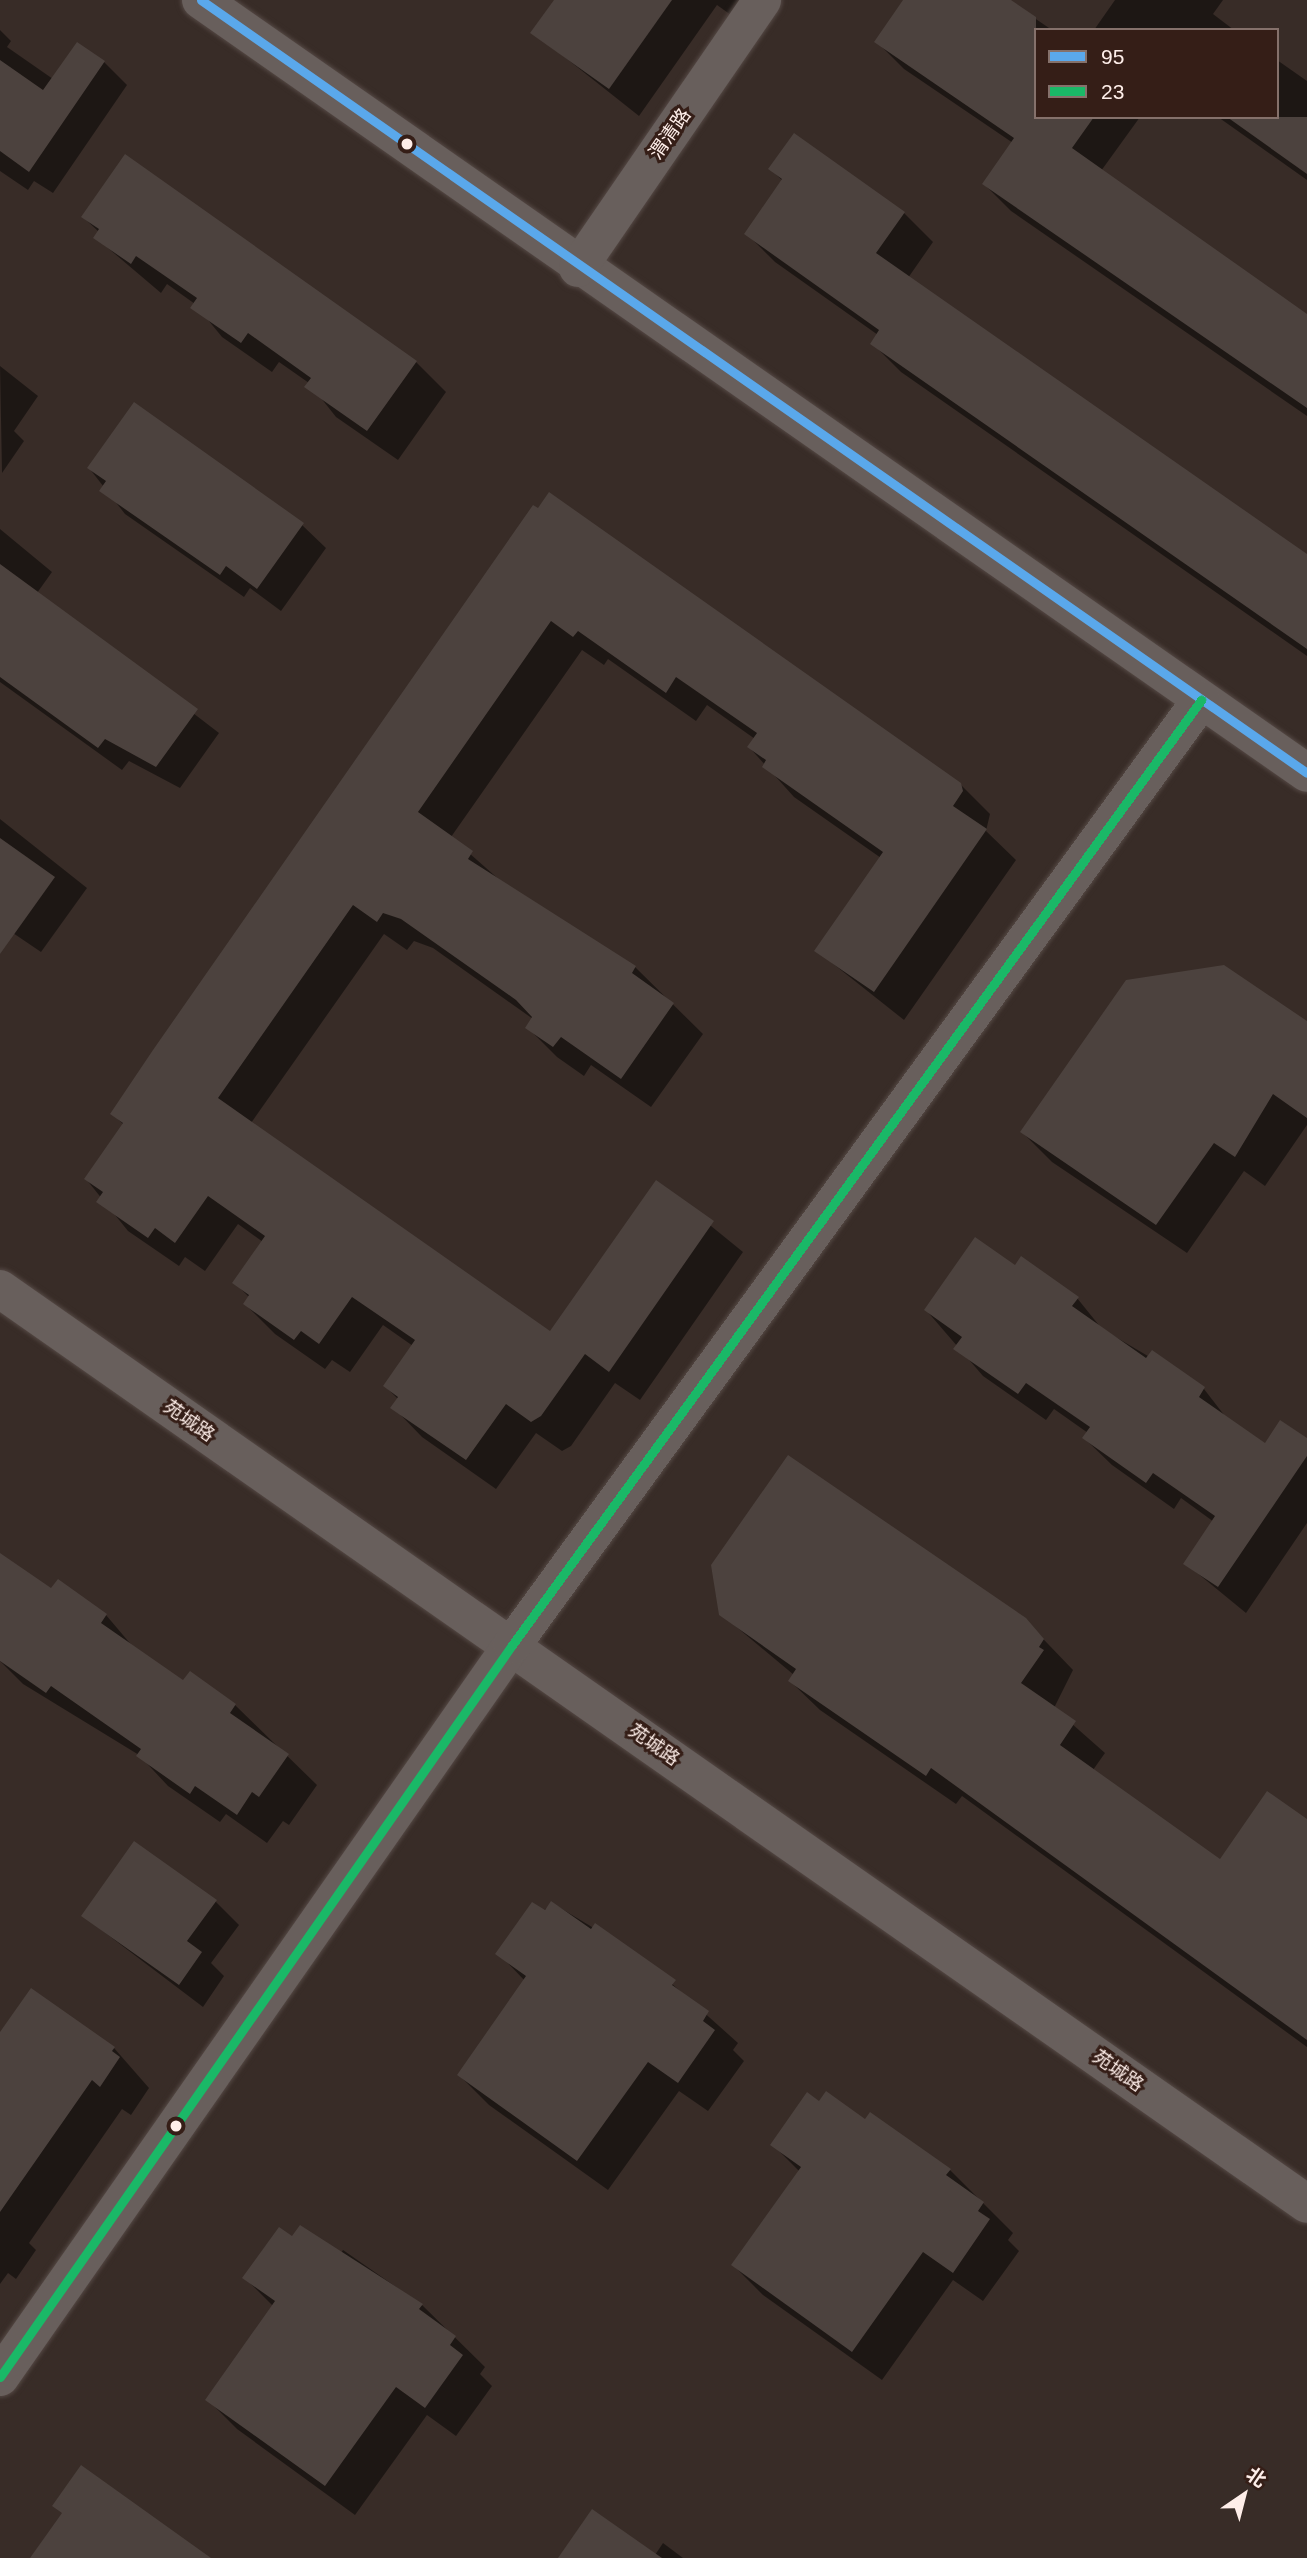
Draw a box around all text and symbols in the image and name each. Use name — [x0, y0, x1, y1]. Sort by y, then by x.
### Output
legend — [1034, 28, 1279, 119]
text: 95 — [1101, 45, 1124, 68]
text: 23 — [1101, 80, 1124, 103]
street label: 渭清路 — [644, 104, 696, 164]
unlabelled marker — [400, 137, 414, 151]
street label: 苑城路 — [159, 1395, 219, 1447]
street label: 苑城路 — [624, 1719, 684, 1771]
street label: 苑城路 — [1088, 2045, 1148, 2097]
unlabelled marker — [169, 2119, 183, 2133]
north arrow — [1209, 2460, 1279, 2530]
text: 北 — [1243, 2463, 1270, 2491]

